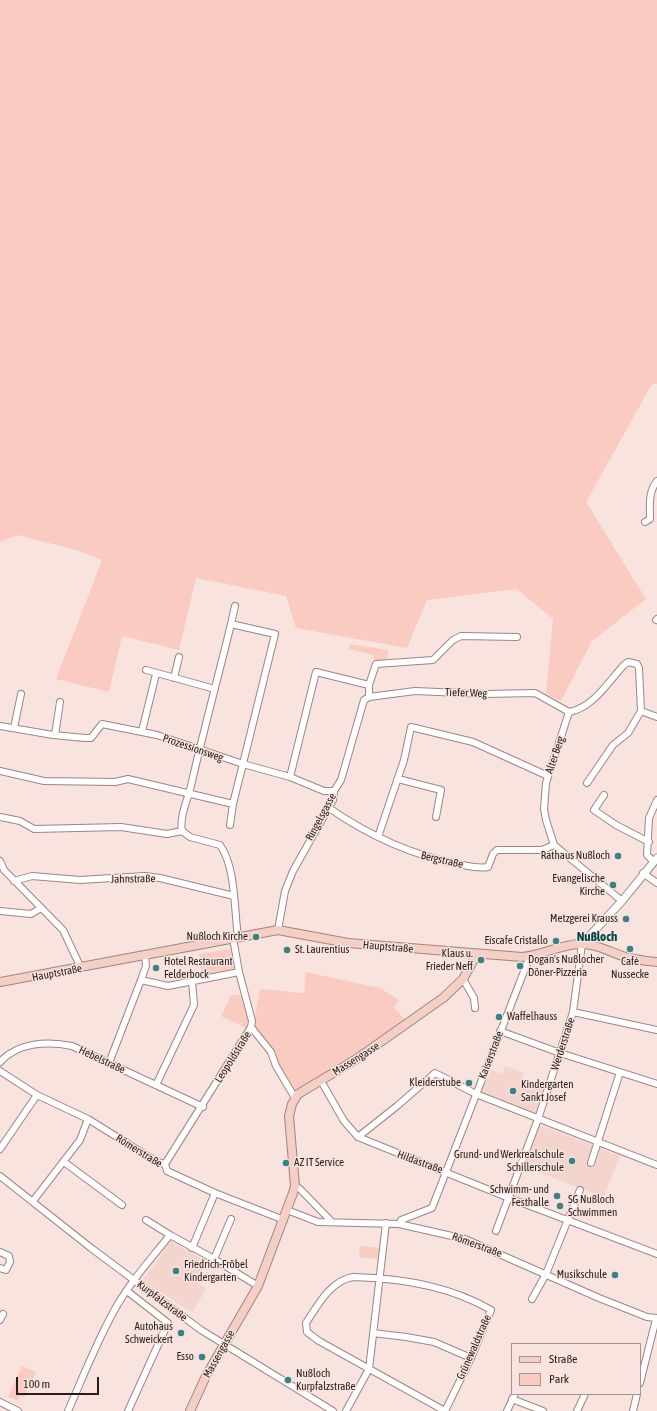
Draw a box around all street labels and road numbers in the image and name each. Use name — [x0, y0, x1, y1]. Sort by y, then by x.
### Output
street label: Tiefer Weg — [445, 686, 487, 700]
street label: Prozessionsweg — [161, 731, 225, 765]
street label: Alter Berg — [542, 734, 568, 776]
street label: Ringelsgasse — [303, 791, 339, 843]
street label: Bergstraße — [419, 849, 465, 871]
street label: Jahnstraße — [111, 872, 155, 886]
street label: Hauptstraße — [362, 938, 414, 956]
street label: Hauptstraße — [31, 962, 83, 984]
street label: Werderstraße — [548, 1016, 578, 1072]
street label: Leopoldstraße — [212, 1029, 254, 1085]
street label: Kaiserstraße — [476, 1029, 506, 1081]
street label: Massengasse — [330, 1039, 382, 1079]
street label: Hebelstraße — [77, 1043, 127, 1077]
street label: Römerstraße — [113, 1132, 165, 1170]
street label: Hildastraße — [395, 1148, 445, 1176]
street label: Römerstraße — [450, 1230, 504, 1260]
street label: Kurpfalzstraße — [134, 1278, 190, 1324]
street label: Grünewaldstraße — [454, 1313, 494, 1381]
street label: Massengasse — [200, 1328, 238, 1380]

